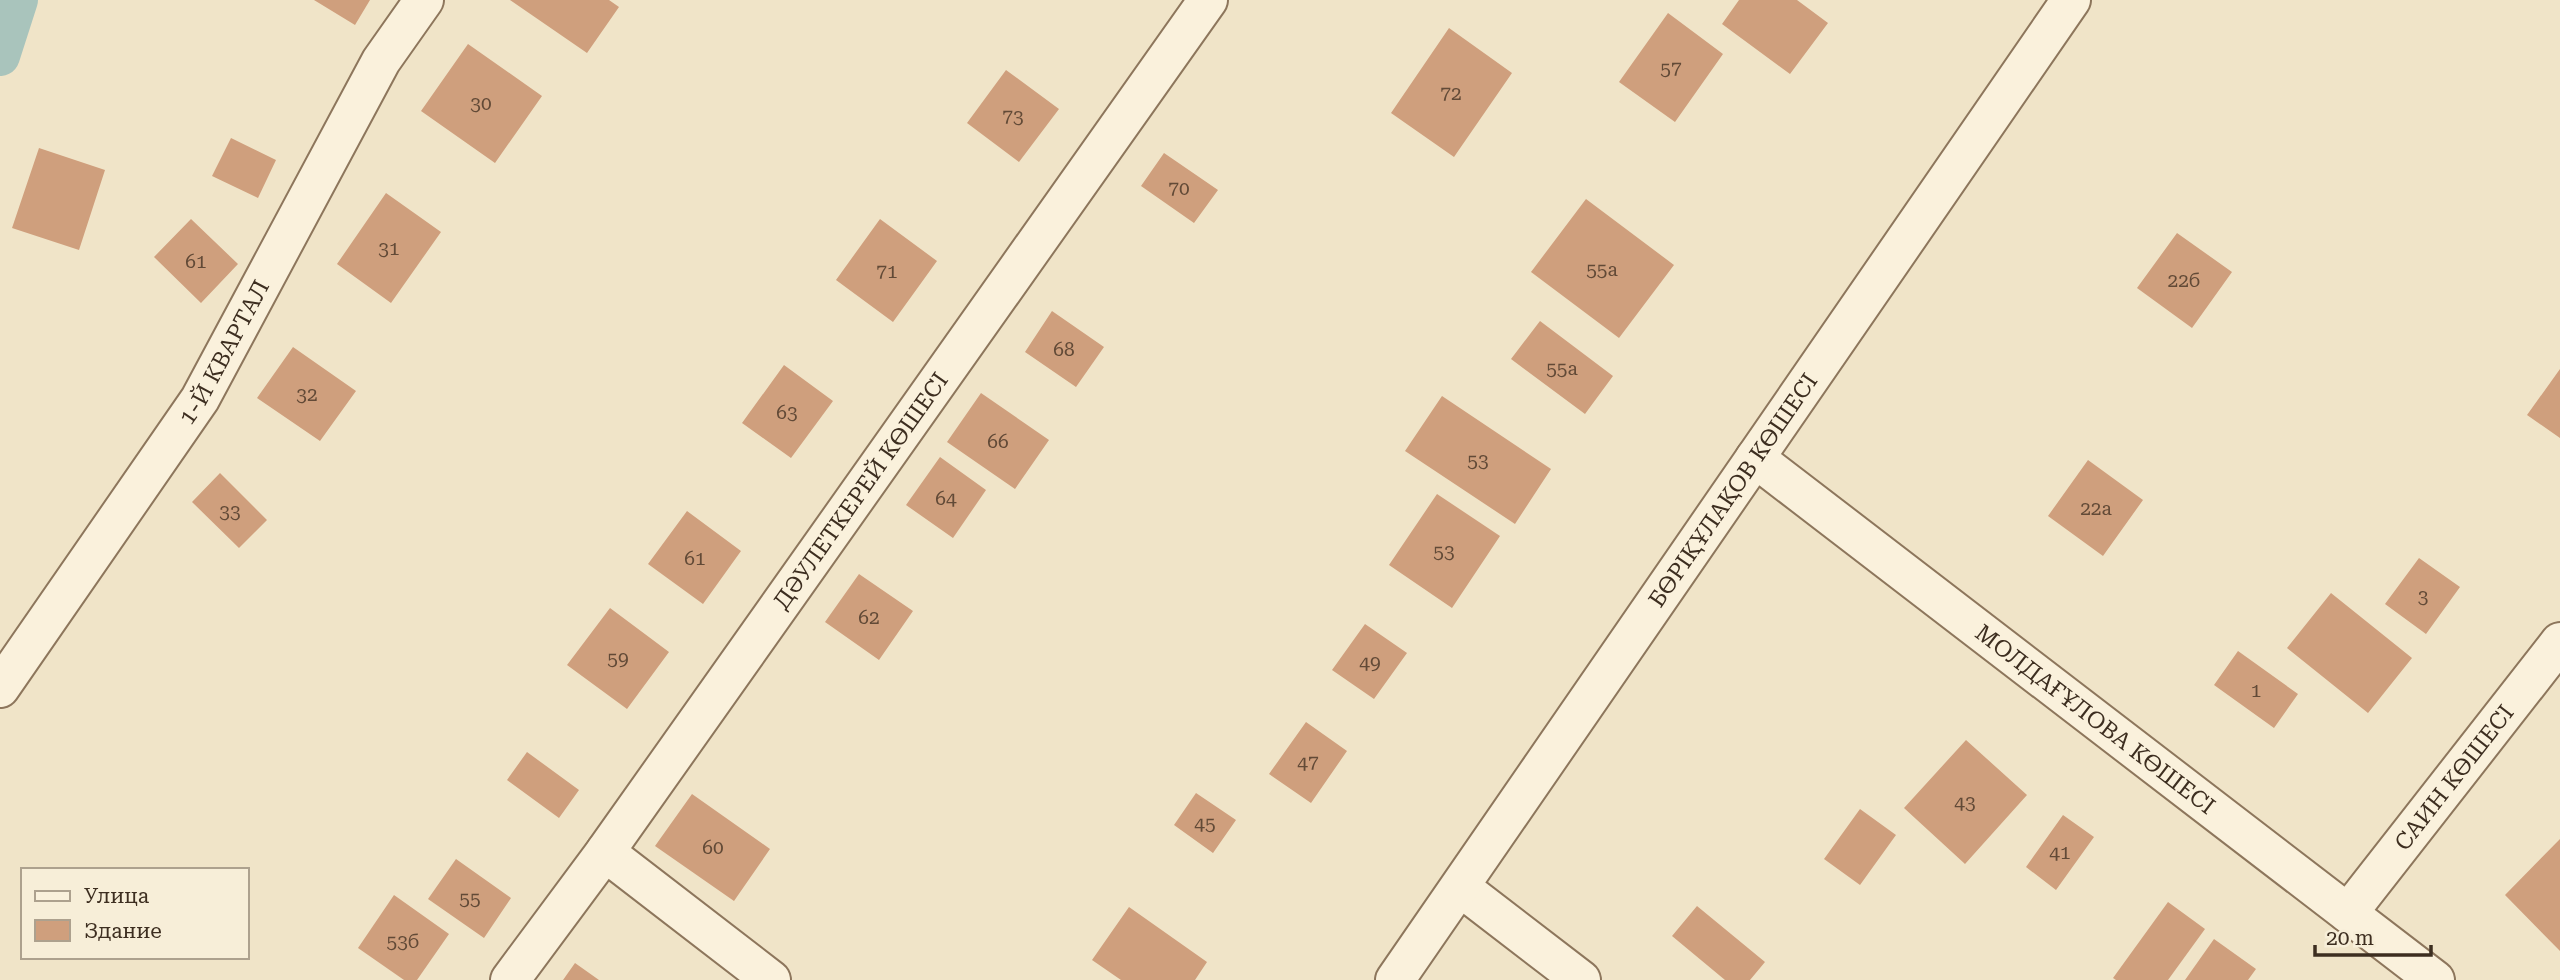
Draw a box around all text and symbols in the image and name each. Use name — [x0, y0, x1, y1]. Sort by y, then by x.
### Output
house number: 57 — [1660, 57, 1682, 80]
house number: 72 — [1440, 82, 1462, 105]
house number: 30 — [470, 92, 492, 115]
house number: 73 — [1002, 105, 1024, 128]
house number: 70 — [1168, 177, 1190, 200]
house number: 31 — [378, 237, 400, 260]
house number: 61 — [185, 250, 207, 273]
house number: 55а — [1586, 258, 1618, 281]
house number: 71 — [876, 260, 898, 283]
house number: 22б — [2168, 269, 2200, 292]
street label: 1-Й КВАРТАЛ — [173, 275, 275, 430]
house number: 68 — [1053, 338, 1075, 361]
house number: 55а — [1546, 357, 1578, 380]
street label: ДӘУЛЕТКЕРЕЙ КӨШЕСІ — [768, 367, 954, 614]
street label: БӨРІҚҰЛАҚОВ КӨШЕСІ — [1643, 368, 1823, 612]
house number: 32 — [296, 383, 318, 406]
house number: 63 — [776, 401, 798, 424]
house number: 66 — [987, 430, 1009, 453]
house number: 53 — [1467, 449, 1489, 472]
house number: 64 — [935, 487, 957, 510]
house number: 22а — [2080, 497, 2112, 520]
house number: 33 — [219, 500, 241, 523]
house number: 53 — [1433, 540, 1455, 563]
house number: 61 — [684, 547, 706, 570]
house number: 3 — [2418, 585, 2428, 608]
house number: 62 — [858, 606, 880, 629]
street label: МОЛДАҒҰЛОВА КӨШЕСІ — [1970, 619, 2220, 820]
house number: 59 — [607, 647, 629, 670]
house number: 49 — [1359, 651, 1381, 674]
house number: 1 — [2251, 679, 2261, 702]
street label: САИН КӨШЕСІ — [2389, 699, 2519, 856]
house number: 47 — [1297, 751, 1319, 774]
house number: 43 — [1954, 791, 1976, 814]
house number: 45 — [1194, 812, 1216, 835]
house number: 60 — [702, 836, 724, 859]
house number: 41 — [2049, 841, 2071, 864]
legend — [21, 868, 248, 959]
text: Улица — [84, 884, 150, 908]
house number: 55 — [459, 887, 481, 910]
scale bar — [2315, 914, 2430, 958]
text: Здание — [84, 919, 162, 943]
text: 20 m — [2326, 926, 2374, 950]
house number: 53б — [387, 930, 419, 953]

